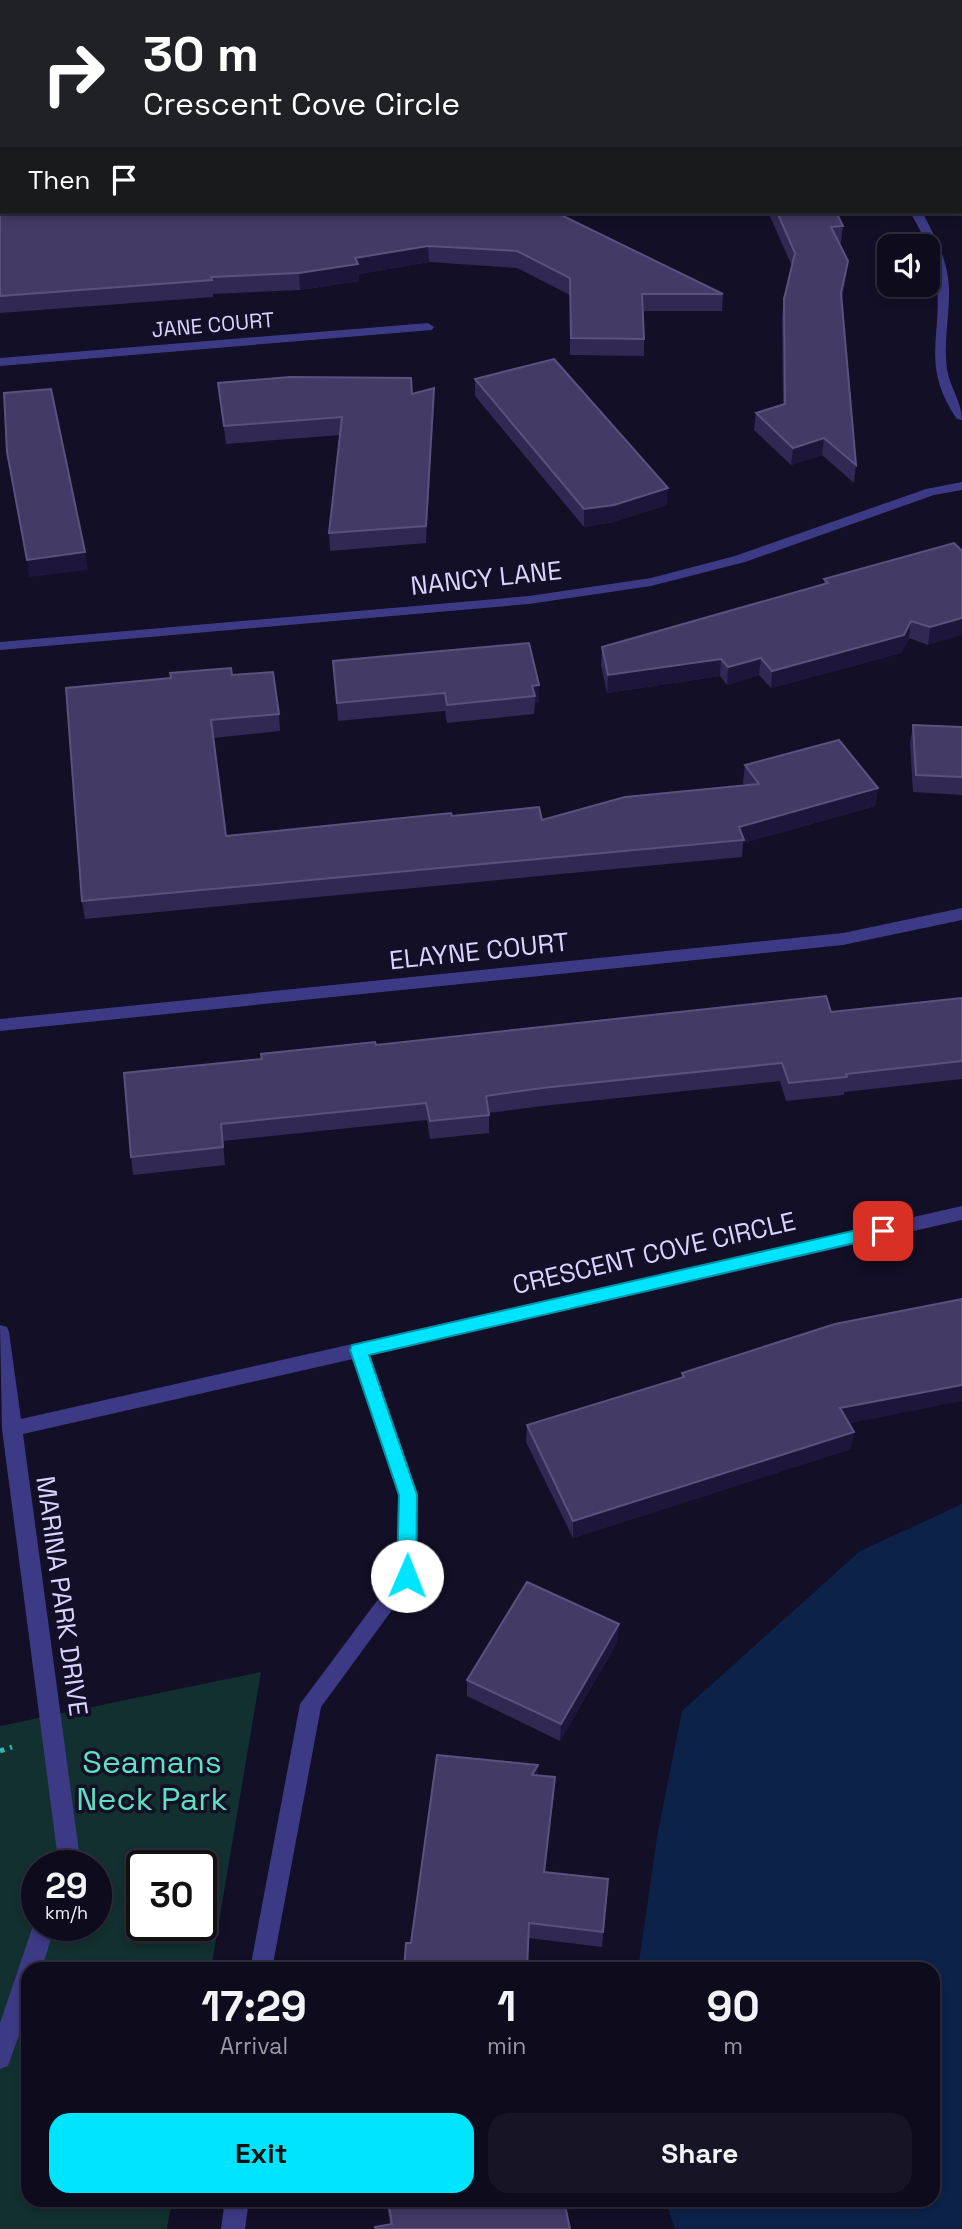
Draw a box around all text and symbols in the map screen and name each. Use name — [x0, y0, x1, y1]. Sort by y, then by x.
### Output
text: 30 m — [143, 23, 259, 85]
icon: right — [28, 28, 119, 119]
text: Crescent Cove Circle — [143, 84, 460, 124]
icon: arrive — [105, 161, 143, 199]
text: Then — [28, 163, 91, 197]
map controls — [877, 234, 940, 297]
button: sound — [877, 234, 940, 297]
street label: JANE COURT — [150, 306, 275, 343]
street label: NANCY LANE — [409, 553, 563, 603]
street label: ELAYNE COURT — [387, 925, 571, 977]
pin — [853, 1201, 913, 1261]
street label: CRESCENT COVE CIRCLE — [509, 1204, 799, 1302]
icon: arrive — [864, 1212, 902, 1250]
street label: MARINA PARK DRIVE — [28, 1474, 96, 1718]
position arrow — [370, 1539, 444, 1613]
park label: Seamans Neck Park — [76, 1742, 228, 1819]
speed limit sign: 30 — [126, 1850, 217, 1941]
text: 29 — [45, 1864, 88, 1908]
text: km/h — [45, 1901, 88, 1924]
text: 17:29 — [201, 1980, 307, 2033]
text: 1 — [497, 1980, 516, 2033]
text: 90 — [707, 1980, 760, 2033]
text: Arrival — [220, 2031, 288, 2061]
text: min — [487, 2031, 526, 2061]
text: m — [723, 2031, 743, 2061]
button: Exit — [49, 2113, 474, 2193]
button: Share — [488, 2113, 912, 2193]

